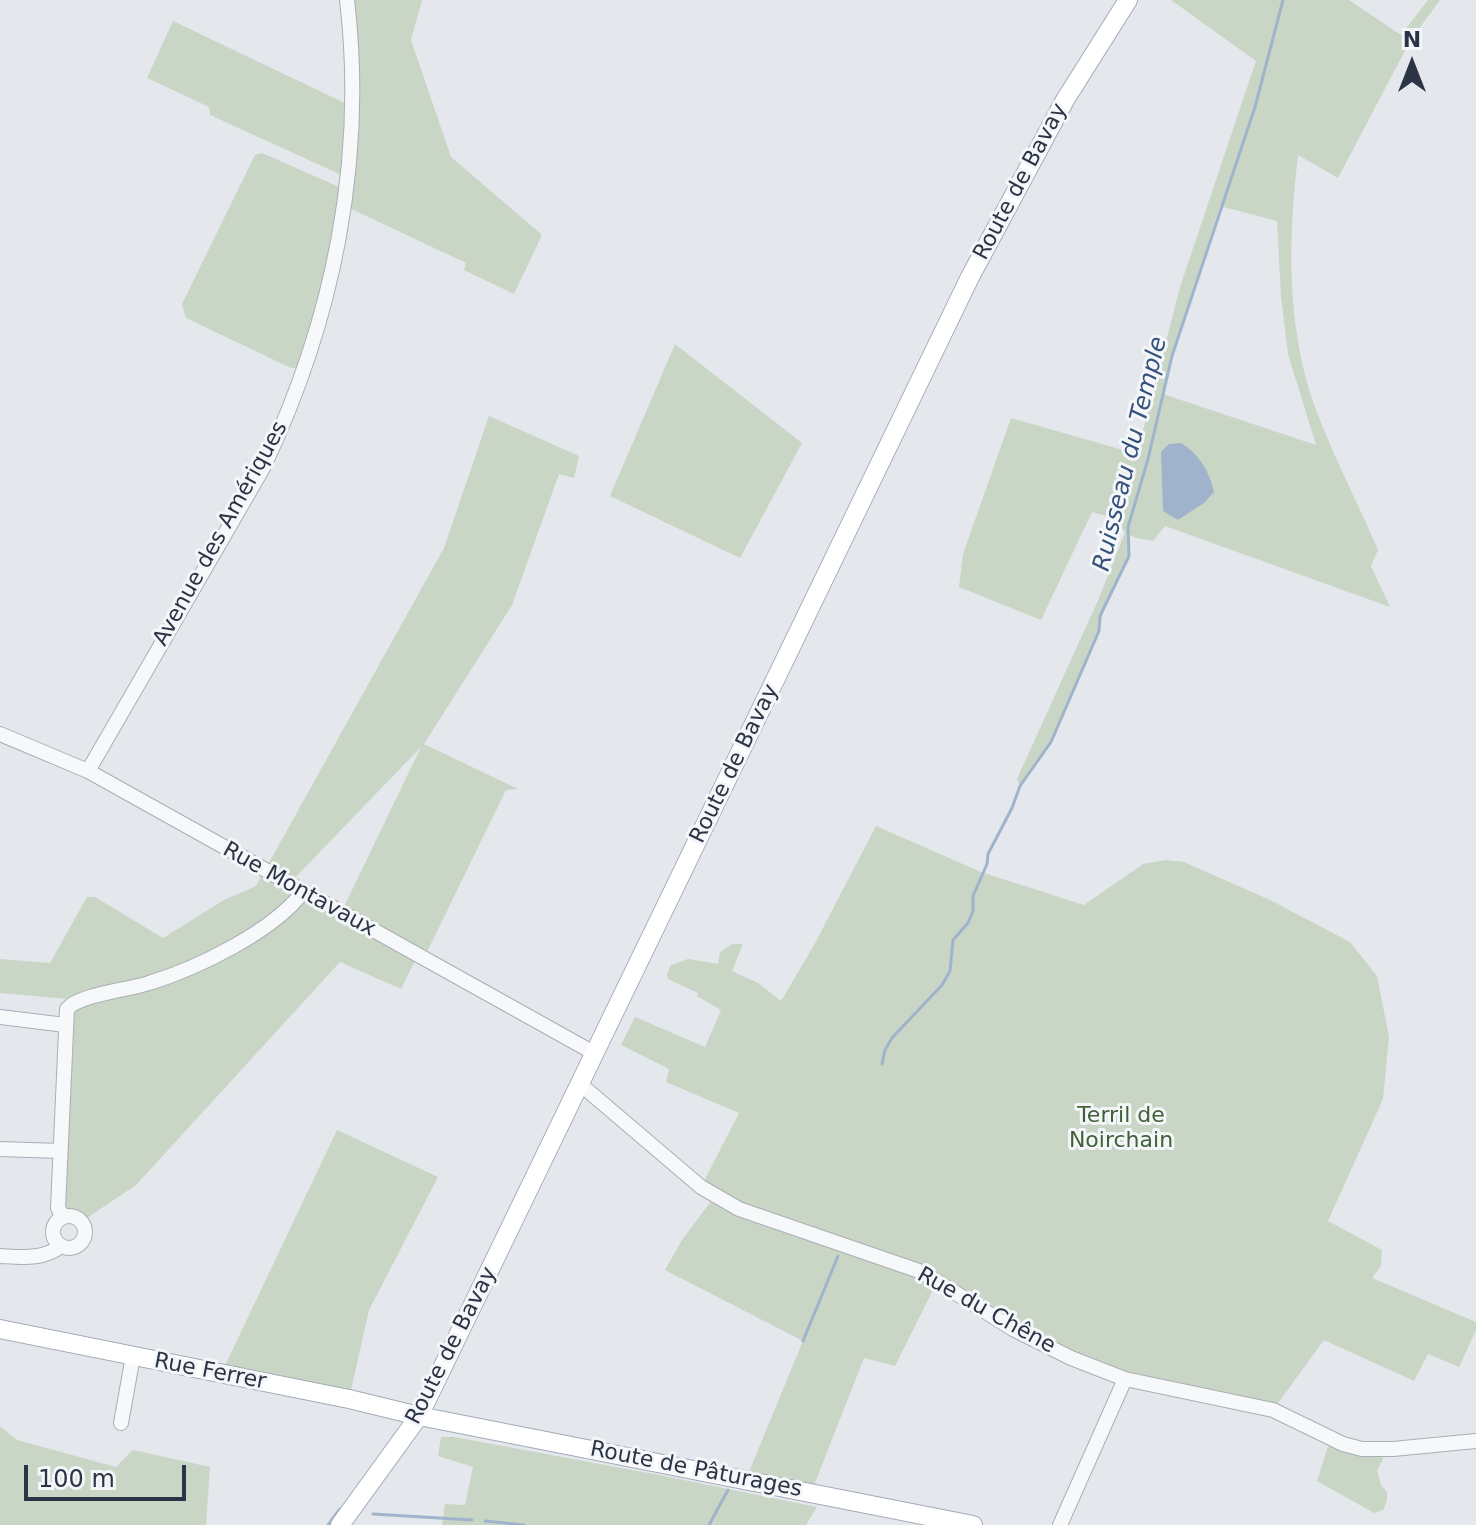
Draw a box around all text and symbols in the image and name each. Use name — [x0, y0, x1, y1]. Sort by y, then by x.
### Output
north arrow — [1372, 24, 1452, 104]
text: N — [1403, 27, 1421, 52]
street label: Route de Bavay — [969, 99, 1073, 265]
water label: Ruisseau du Temple — [1088, 334, 1174, 574]
street label: Avenue des Amériques — [148, 417, 294, 651]
street label: Route de Bavay — [685, 680, 785, 848]
street label: Rue Montavaux — [218, 837, 380, 943]
park label: Terril de Noirchain — [1069, 1103, 1173, 1154]
street label: Rue du Chêne — [912, 1262, 1060, 1360]
street label: Route de Bavay — [401, 1263, 503, 1429]
street label: Rue Ferrer — [152, 1348, 268, 1396]
street label: Route de Pâturages — [588, 1437, 804, 1503]
scale bar — [28, 1449, 190, 1499]
text: 100 m — [38, 1465, 115, 1493]

